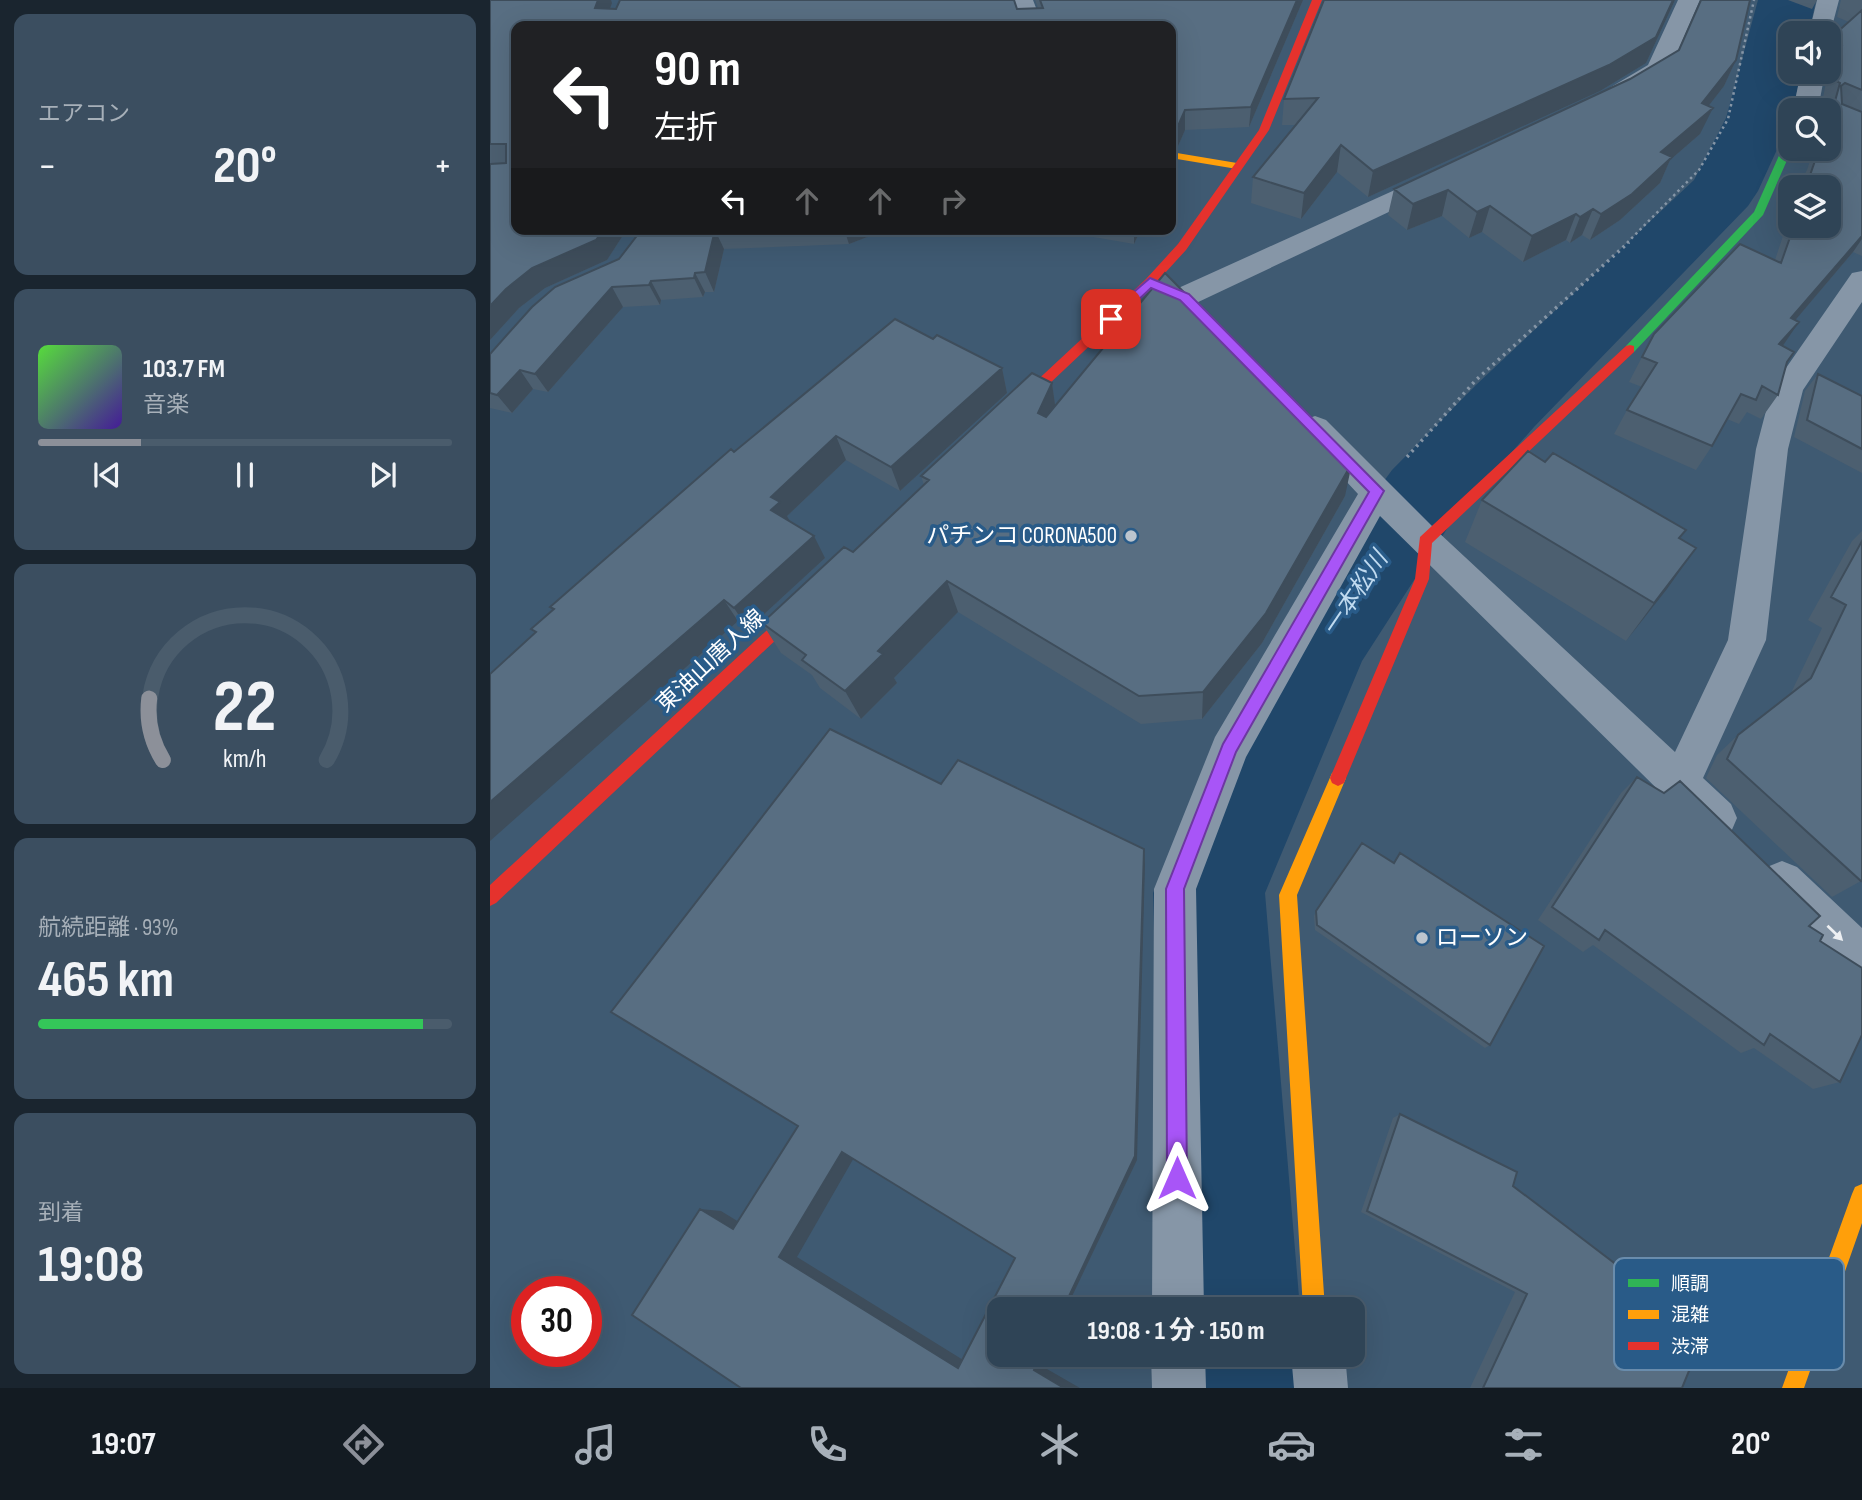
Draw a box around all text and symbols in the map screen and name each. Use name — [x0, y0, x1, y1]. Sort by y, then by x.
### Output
map controls — [1778, 21, 1841, 238]
button: sound — [1778, 21, 1841, 84]
text: 90 m — [654, 41, 741, 100]
icon: left — [539, 49, 630, 140]
button: search — [1778, 98, 1841, 161]
text: エアコン — [38, 100, 130, 128]
text: 左折 — [654, 109, 718, 148]
text: 20° — [213, 135, 277, 198]
text: − — [38, 144, 57, 189]
text: + — [433, 144, 452, 189]
button: layers — [1778, 175, 1841, 238]
icon: left — [715, 182, 753, 220]
icon: ahead — [788, 182, 826, 220]
icon: ahead — [861, 182, 899, 220]
icon: right — [934, 182, 972, 220]
pin — [1081, 289, 1141, 349]
icon: arrive — [1092, 300, 1130, 338]
text: 103.7 FM — [143, 354, 225, 385]
text: 音楽 — [143, 391, 189, 419]
icon: previous — [88, 456, 126, 494]
icon: pause — [226, 456, 264, 494]
icon: next — [364, 456, 402, 494]
place label: パチンコ CORONA500 — [926, 522, 1117, 550]
marker: パチンコ CORONA500 — [1123, 528, 1139, 544]
water label: 一本松川 — [1316, 544, 1396, 642]
street label: 東油山唐人線 — [651, 604, 771, 718]
text: 22 — [213, 664, 277, 752]
text: km/h — [223, 744, 267, 775]
text: 航続距離 · 93% — [38, 914, 178, 942]
place label: ローソン — [1436, 924, 1528, 952]
one-way arrow — [1826, 924, 1843, 940]
marker: ローソン — [1414, 930, 1430, 946]
text: 465 km — [38, 949, 174, 1012]
position arrow — [1140, 1141, 1214, 1215]
text: 到着 — [38, 1199, 84, 1227]
text: 19:08 — [38, 1234, 144, 1297]
legend — [1614, 1258, 1844, 1370]
text: 順調 — [1671, 1273, 1709, 1296]
speed limit sign: 30 — [511, 1276, 602, 1367]
text: 混雑 — [1671, 1304, 1709, 1327]
text: 19:08 · 1 分 · 150 m — [1087, 1316, 1265, 1347]
text: 渋滞 — [1671, 1336, 1709, 1359]
icon: directions — [339, 1420, 388, 1469]
icon: music — [571, 1420, 620, 1469]
icon: phone — [803, 1420, 852, 1469]
icon: climate — [1035, 1420, 1084, 1469]
icon: car — [1267, 1420, 1316, 1469]
icon: filters — [1499, 1420, 1548, 1469]
text: 19:07 — [92, 1425, 156, 1464]
text: 20° — [1731, 1425, 1770, 1464]

